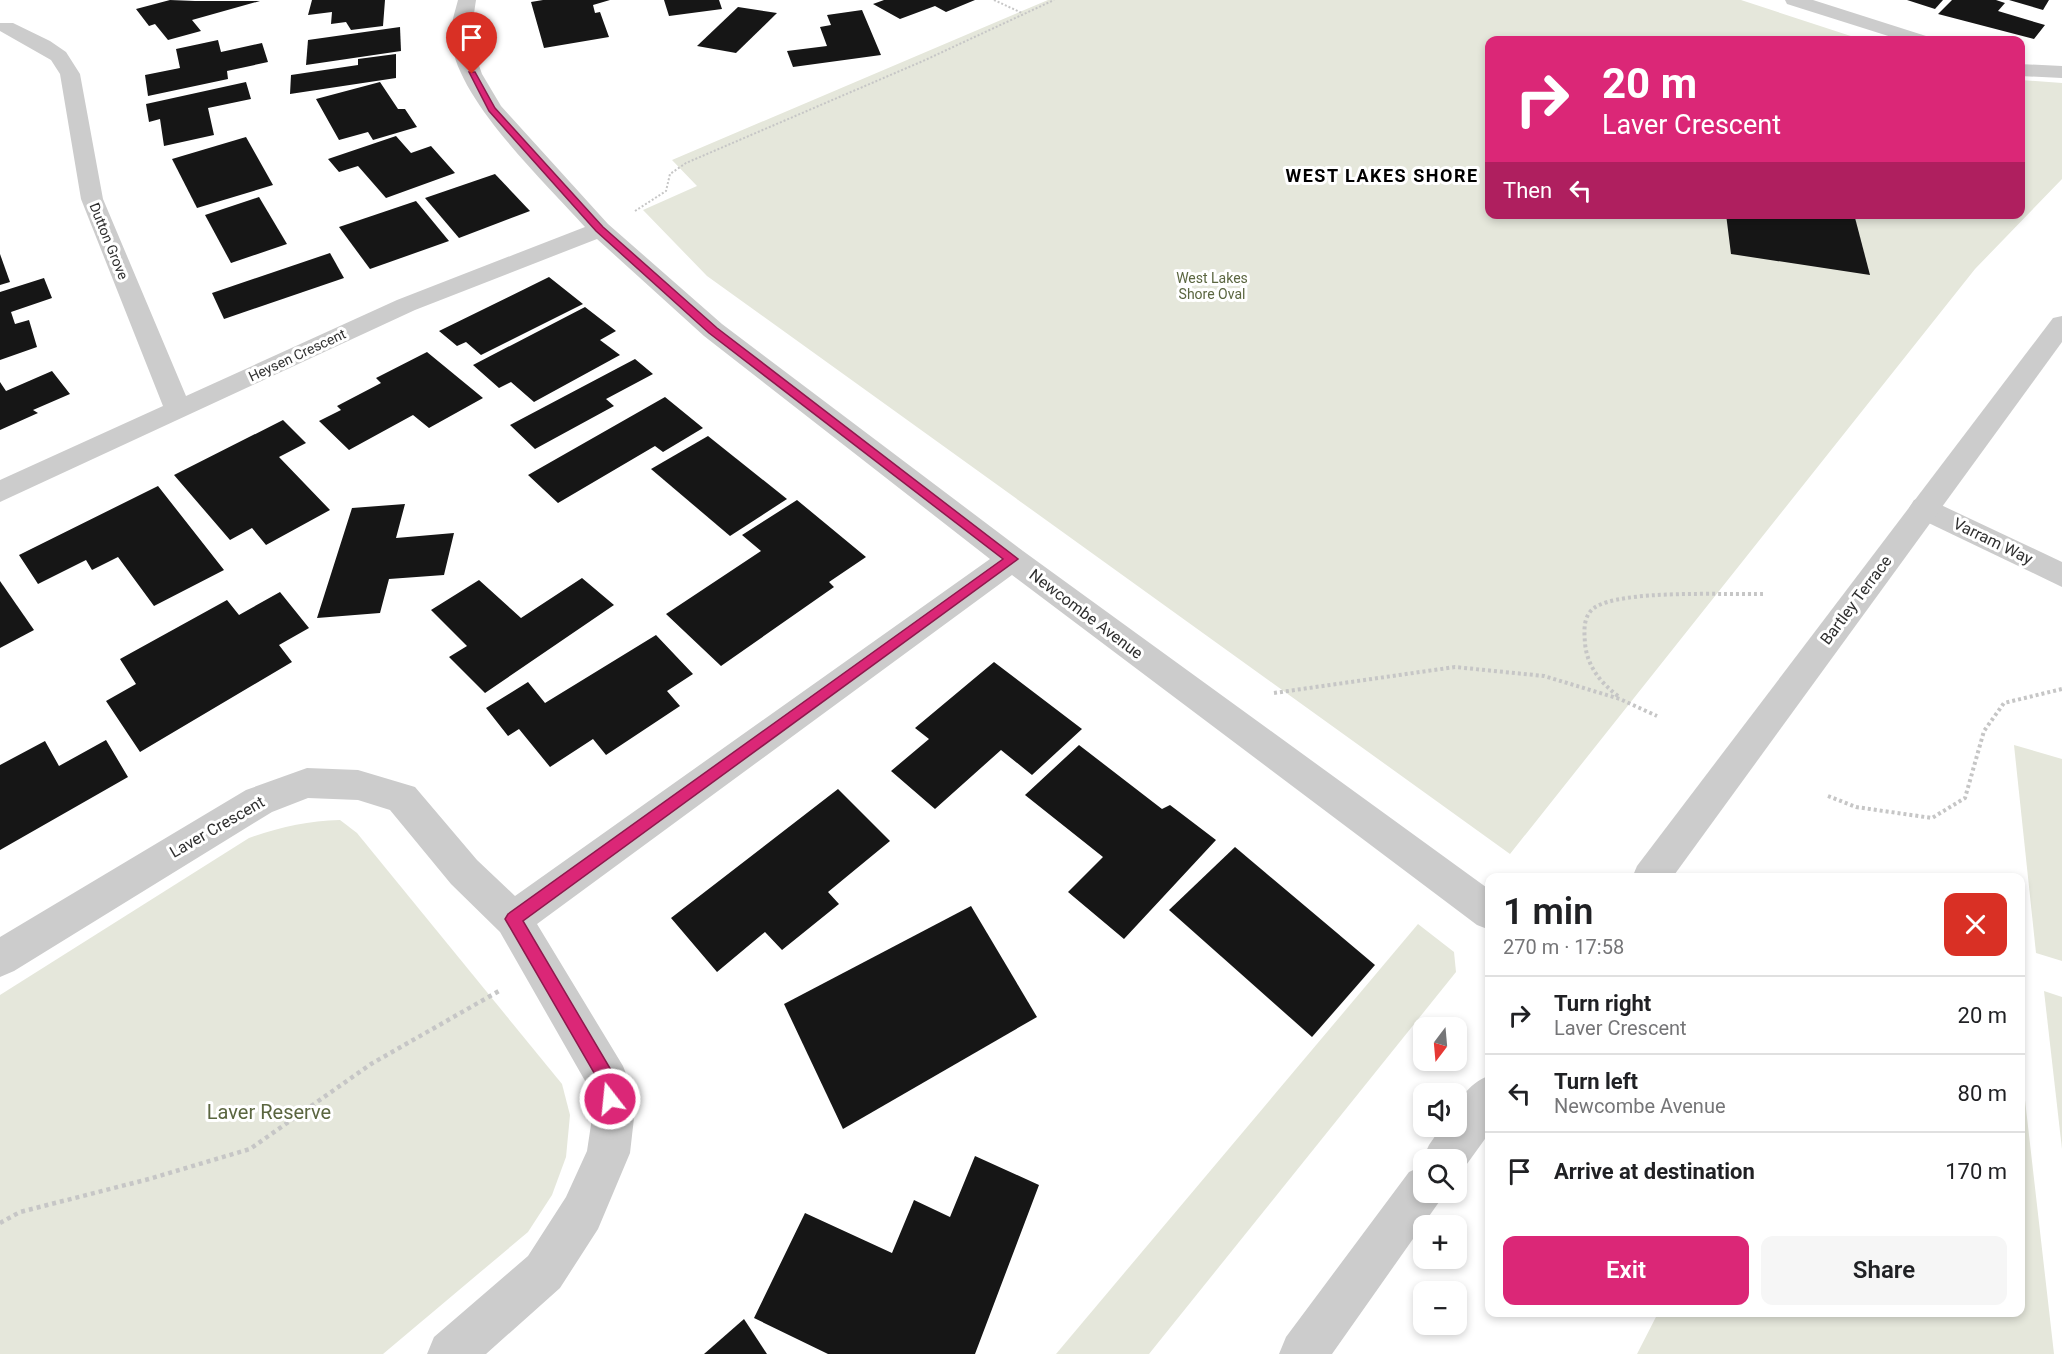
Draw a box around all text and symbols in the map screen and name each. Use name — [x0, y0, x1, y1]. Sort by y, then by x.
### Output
pin — [446, 12, 497, 74]
icon: arrive — [455, 21, 488, 54]
text: 20 m — [1602, 59, 1697, 108]
icon: right — [1503, 60, 1581, 138]
text: Laver Crescent — [1602, 109, 1781, 141]
district label: WEST LAKES SHORE — [1285, 165, 1479, 186]
icon: left — [1564, 174, 1597, 207]
text: Then — [1503, 178, 1552, 203]
street label: Dutton Grove — [86, 200, 132, 282]
park label: West Lakes Shore Oval — [1176, 270, 1248, 302]
street label: Heysen Crescent — [246, 325, 348, 384]
street label: Varram Way — [1950, 514, 2036, 569]
street label: Bartley Terrace — [1816, 552, 1896, 648]
street label: Newcombe Avenue — [1025, 565, 1147, 663]
street label: Laver Crescent — [166, 792, 268, 862]
text: 1 min — [1503, 891, 1593, 933]
button: close — [1944, 893, 2007, 956]
text: 270 m · 17:58 — [1503, 935, 1624, 959]
text: Turn right — [1554, 991, 1651, 1016]
icon: right — [1503, 999, 1536, 1032]
text: 20 m — [1958, 1003, 2007, 1028]
text: Laver Crescent — [1554, 1016, 1687, 1040]
north arrow — [1413, 1017, 1467, 1071]
map controls — [1413, 1017, 1467, 1335]
position arrow — [578, 1067, 642, 1131]
text: Turn left — [1554, 1069, 1638, 1094]
icon: left — [1503, 1077, 1536, 1110]
text: 80 m — [1958, 1081, 2007, 1106]
button: sound — [1413, 1083, 1467, 1137]
text: Newcombe Avenue — [1554, 1094, 1726, 1118]
park label: Laver Reserve — [207, 1100, 331, 1124]
button: search — [1413, 1149, 1467, 1203]
icon: arrive — [1503, 1155, 1536, 1188]
text: Arrive at destination — [1554, 1159, 1755, 1184]
text: 170 m — [1945, 1159, 2007, 1184]
button: + — [1413, 1215, 1467, 1269]
button: Exit — [1503, 1236, 1749, 1305]
button: Share — [1761, 1236, 2007, 1305]
button: − — [1413, 1281, 1467, 1335]

